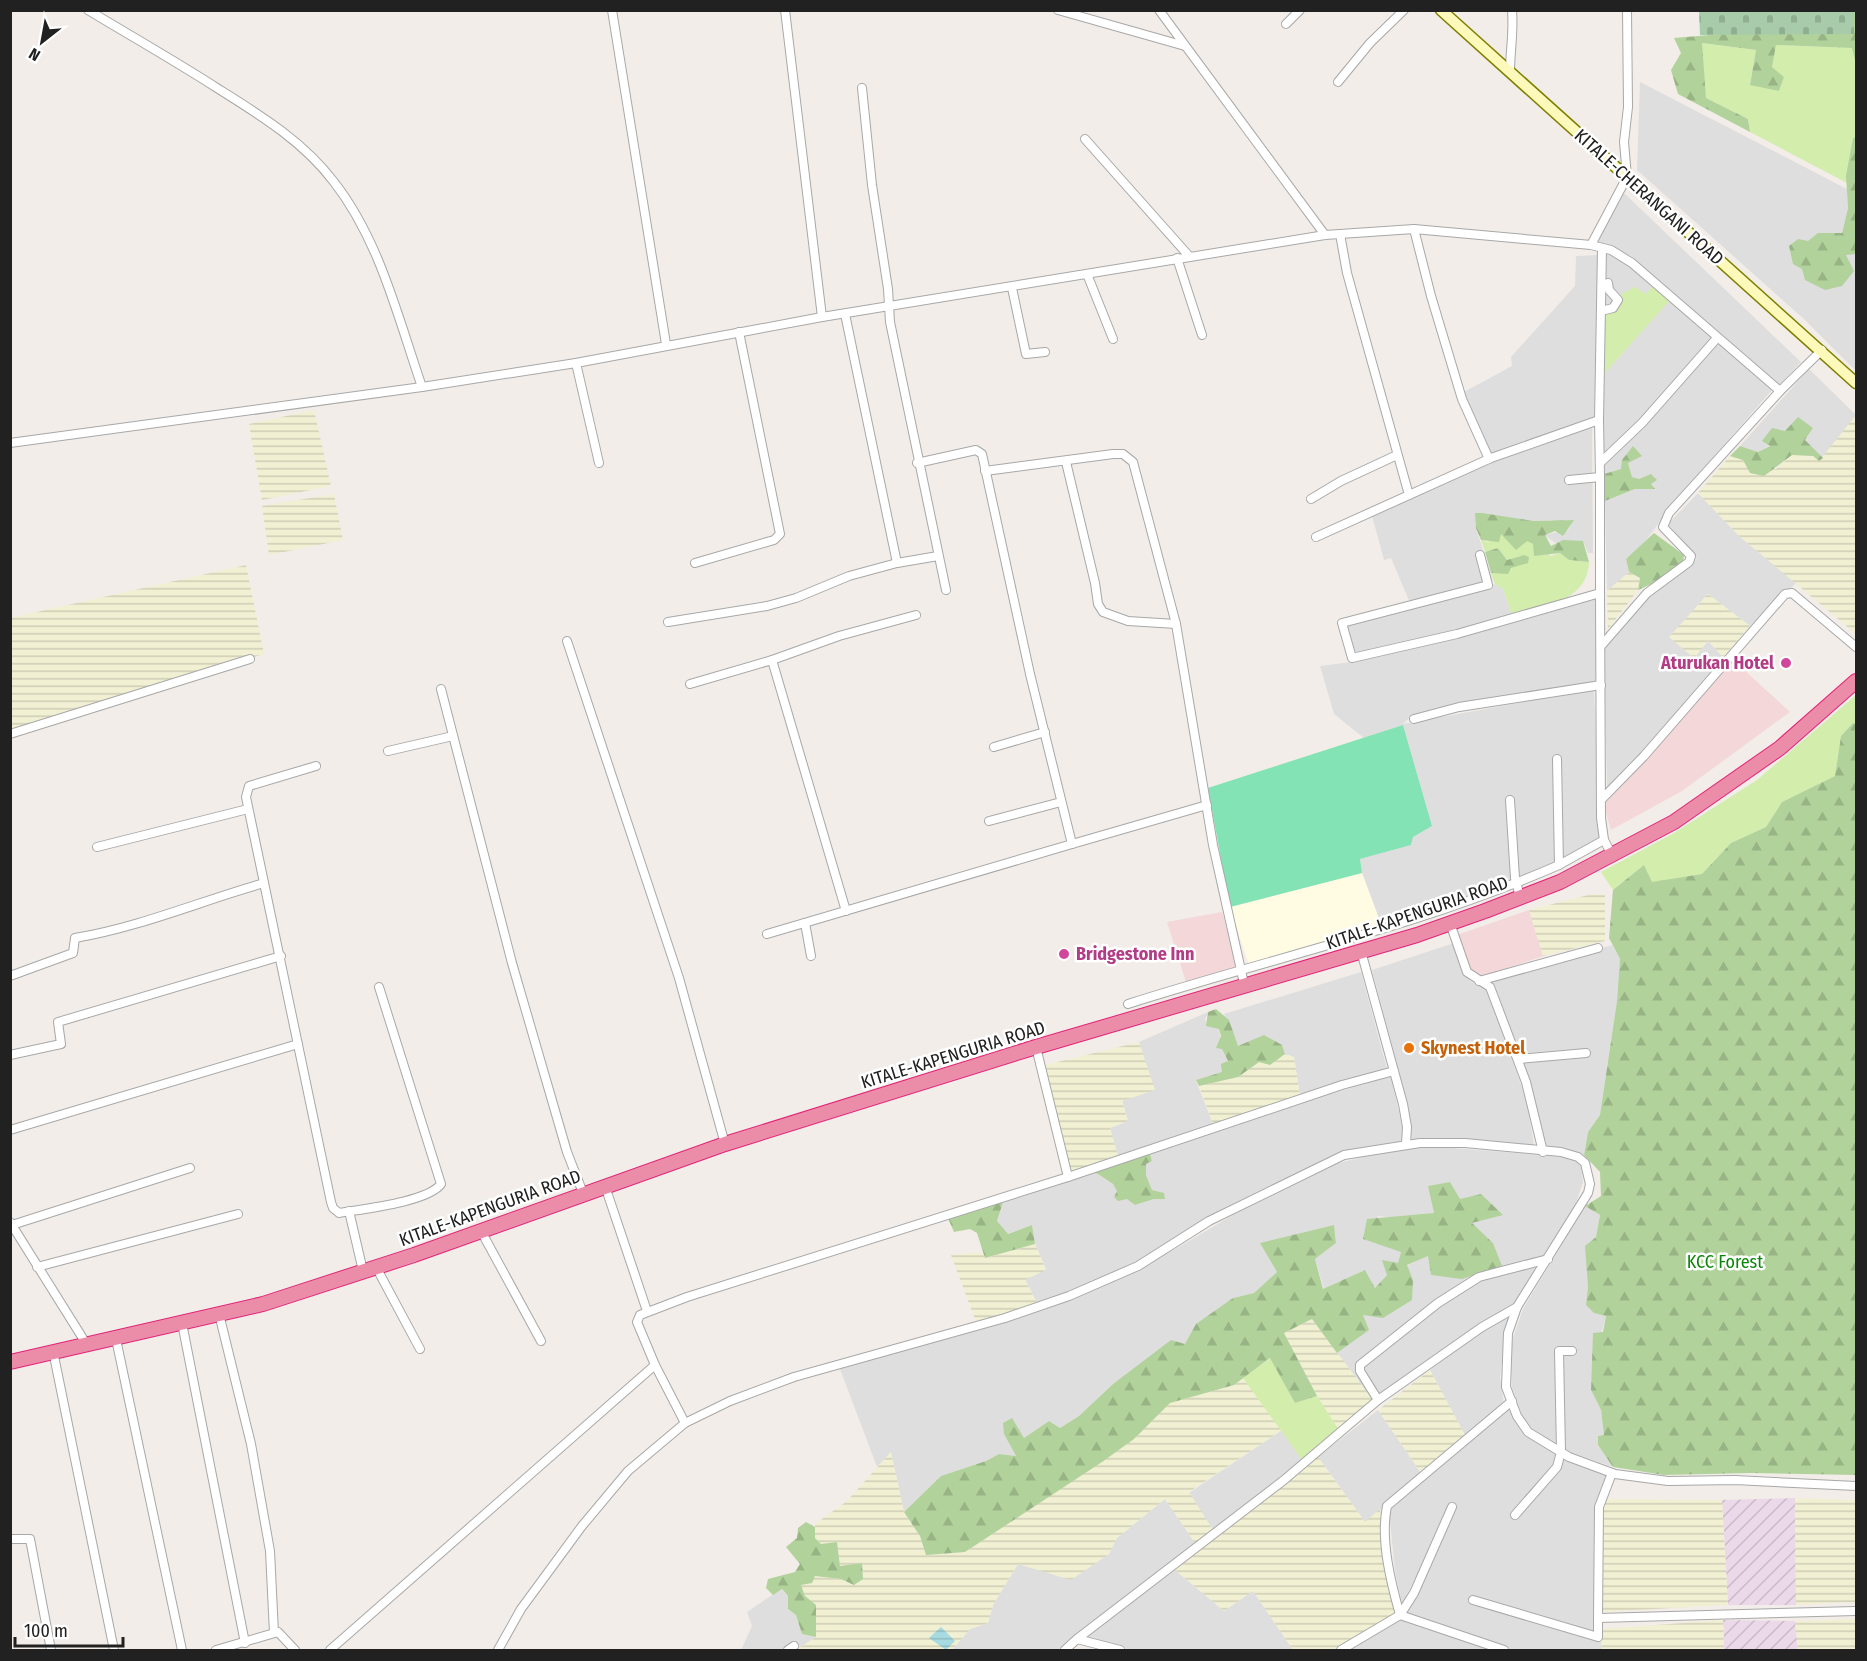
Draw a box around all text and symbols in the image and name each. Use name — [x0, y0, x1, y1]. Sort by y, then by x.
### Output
north arrow — [12, 12, 72, 72]
text: N — [26, 44, 44, 65]
street label: KITALE-CHERANGANI ROAD — [1570, 124, 1728, 270]
place label: Aturukan Hotel — [1660, 652, 1774, 674]
marker: Aturukan Hotel — [1779, 656, 1793, 670]
street label: KITALE-KAPENGURIA ROAD — [1323, 871, 1511, 955]
place label: Bridgestone Inn — [1076, 943, 1194, 965]
marker: Bridgestone Inn — [1057, 947, 1071, 961]
street label: KITALE-KAPENGURIA ROAD — [858, 1016, 1048, 1094]
place label: Skynest Hotel — [1421, 1037, 1525, 1059]
marker: Skynest Hotel — [1402, 1041, 1416, 1055]
street label: KITALE-KAPENGURIA ROAD — [396, 1165, 584, 1251]
park label: KCC Forest — [1687, 1251, 1763, 1273]
scale bar — [15, 1610, 123, 1648]
text: 100 m — [24, 1620, 68, 1642]

